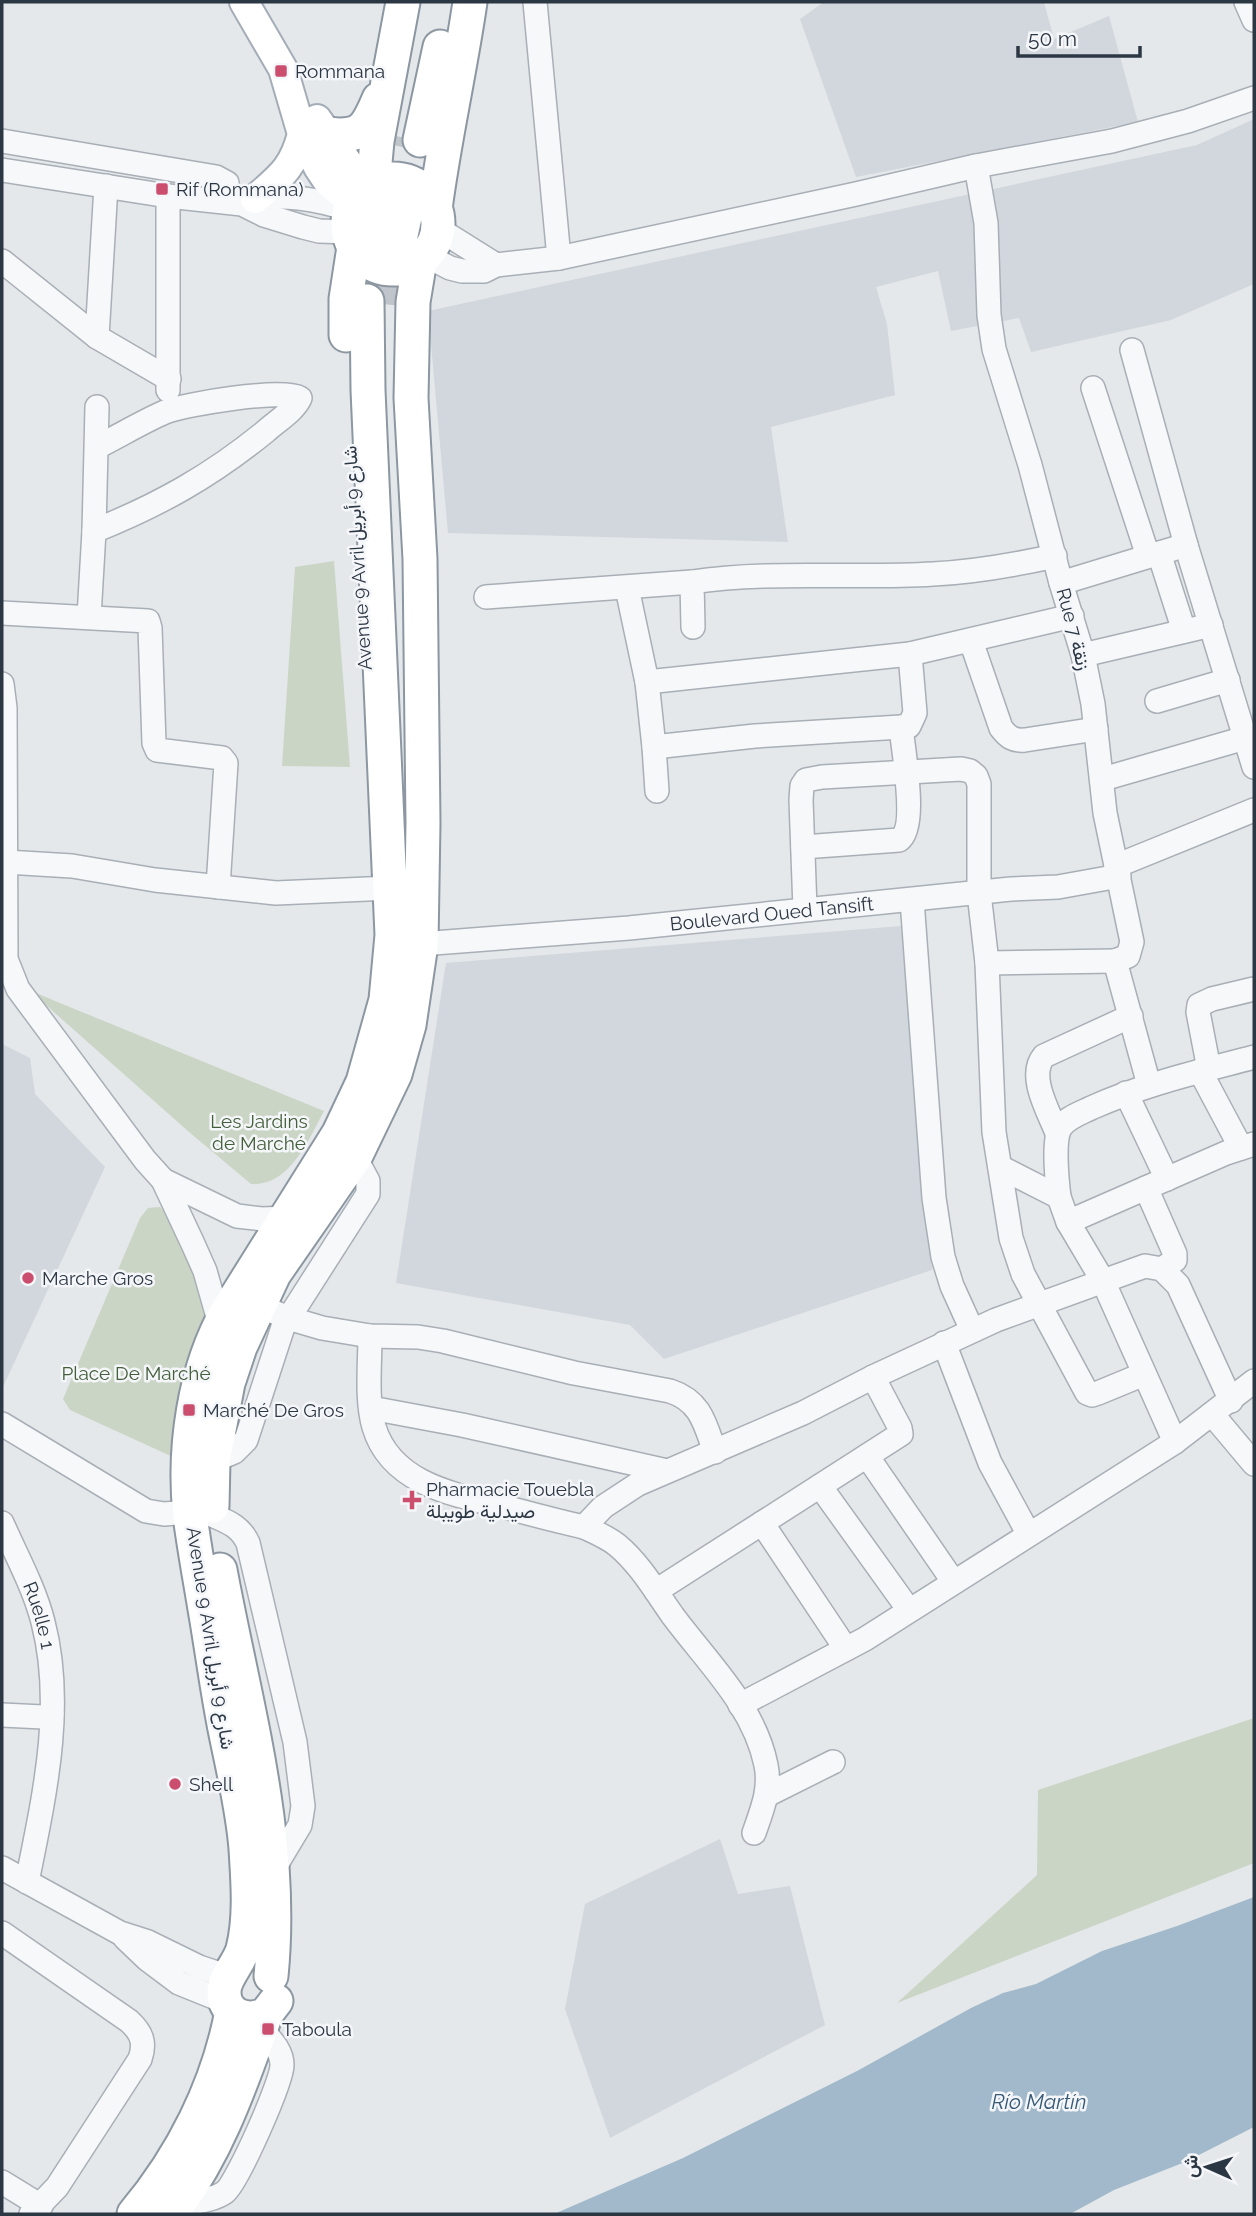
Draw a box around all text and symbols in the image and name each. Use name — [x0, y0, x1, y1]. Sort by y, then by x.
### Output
scale bar — [1018, 14, 1140, 58]
text: 50 m — [1028, 26, 1077, 51]
place label: Rommana — [295, 60, 385, 82]
marker: Rommana — [273, 63, 289, 79]
place label: Rif (Rommana) — [176, 178, 303, 200]
marker: Rif (Rommana) — [154, 181, 170, 197]
street label: Avenue 9 Avril شارع 9 أبريل — [338, 445, 378, 671]
street label: Rue 7 زنقة — [1051, 585, 1096, 673]
street label: Boulevard Oued Tansift — [669, 892, 875, 935]
park label: Les Jardins de Marché — [210, 1110, 308, 1154]
place label: Marche Gros — [42, 1267, 153, 1289]
marker: Marche Gros — [20, 1270, 36, 1286]
park label: Place De Marché — [61, 1362, 211, 1384]
place label: Marché De Gros — [203, 1399, 344, 1421]
marker: Marché De Gros — [181, 1402, 197, 1418]
place label: Pharmacie Touebla صيدلية طويبلة — [426, 1478, 594, 1523]
marker: Pharmacie Touebla صيدلية طويبلة — [404, 1492, 420, 1508]
street label: Avenue 9 Avril شارع 9 أبريل — [181, 1525, 239, 1751]
street label: Ruelle 1 — [19, 1578, 59, 1651]
place label: Shell — [189, 1773, 234, 1795]
marker: Shell — [167, 1776, 183, 1792]
place label: Taboula — [282, 2018, 352, 2040]
marker: Taboula — [260, 2021, 276, 2037]
water label: Río Martín — [992, 2089, 1086, 2114]
north arrow — [1172, 2132, 1242, 2202]
text: ش — [1178, 2154, 1203, 2178]

